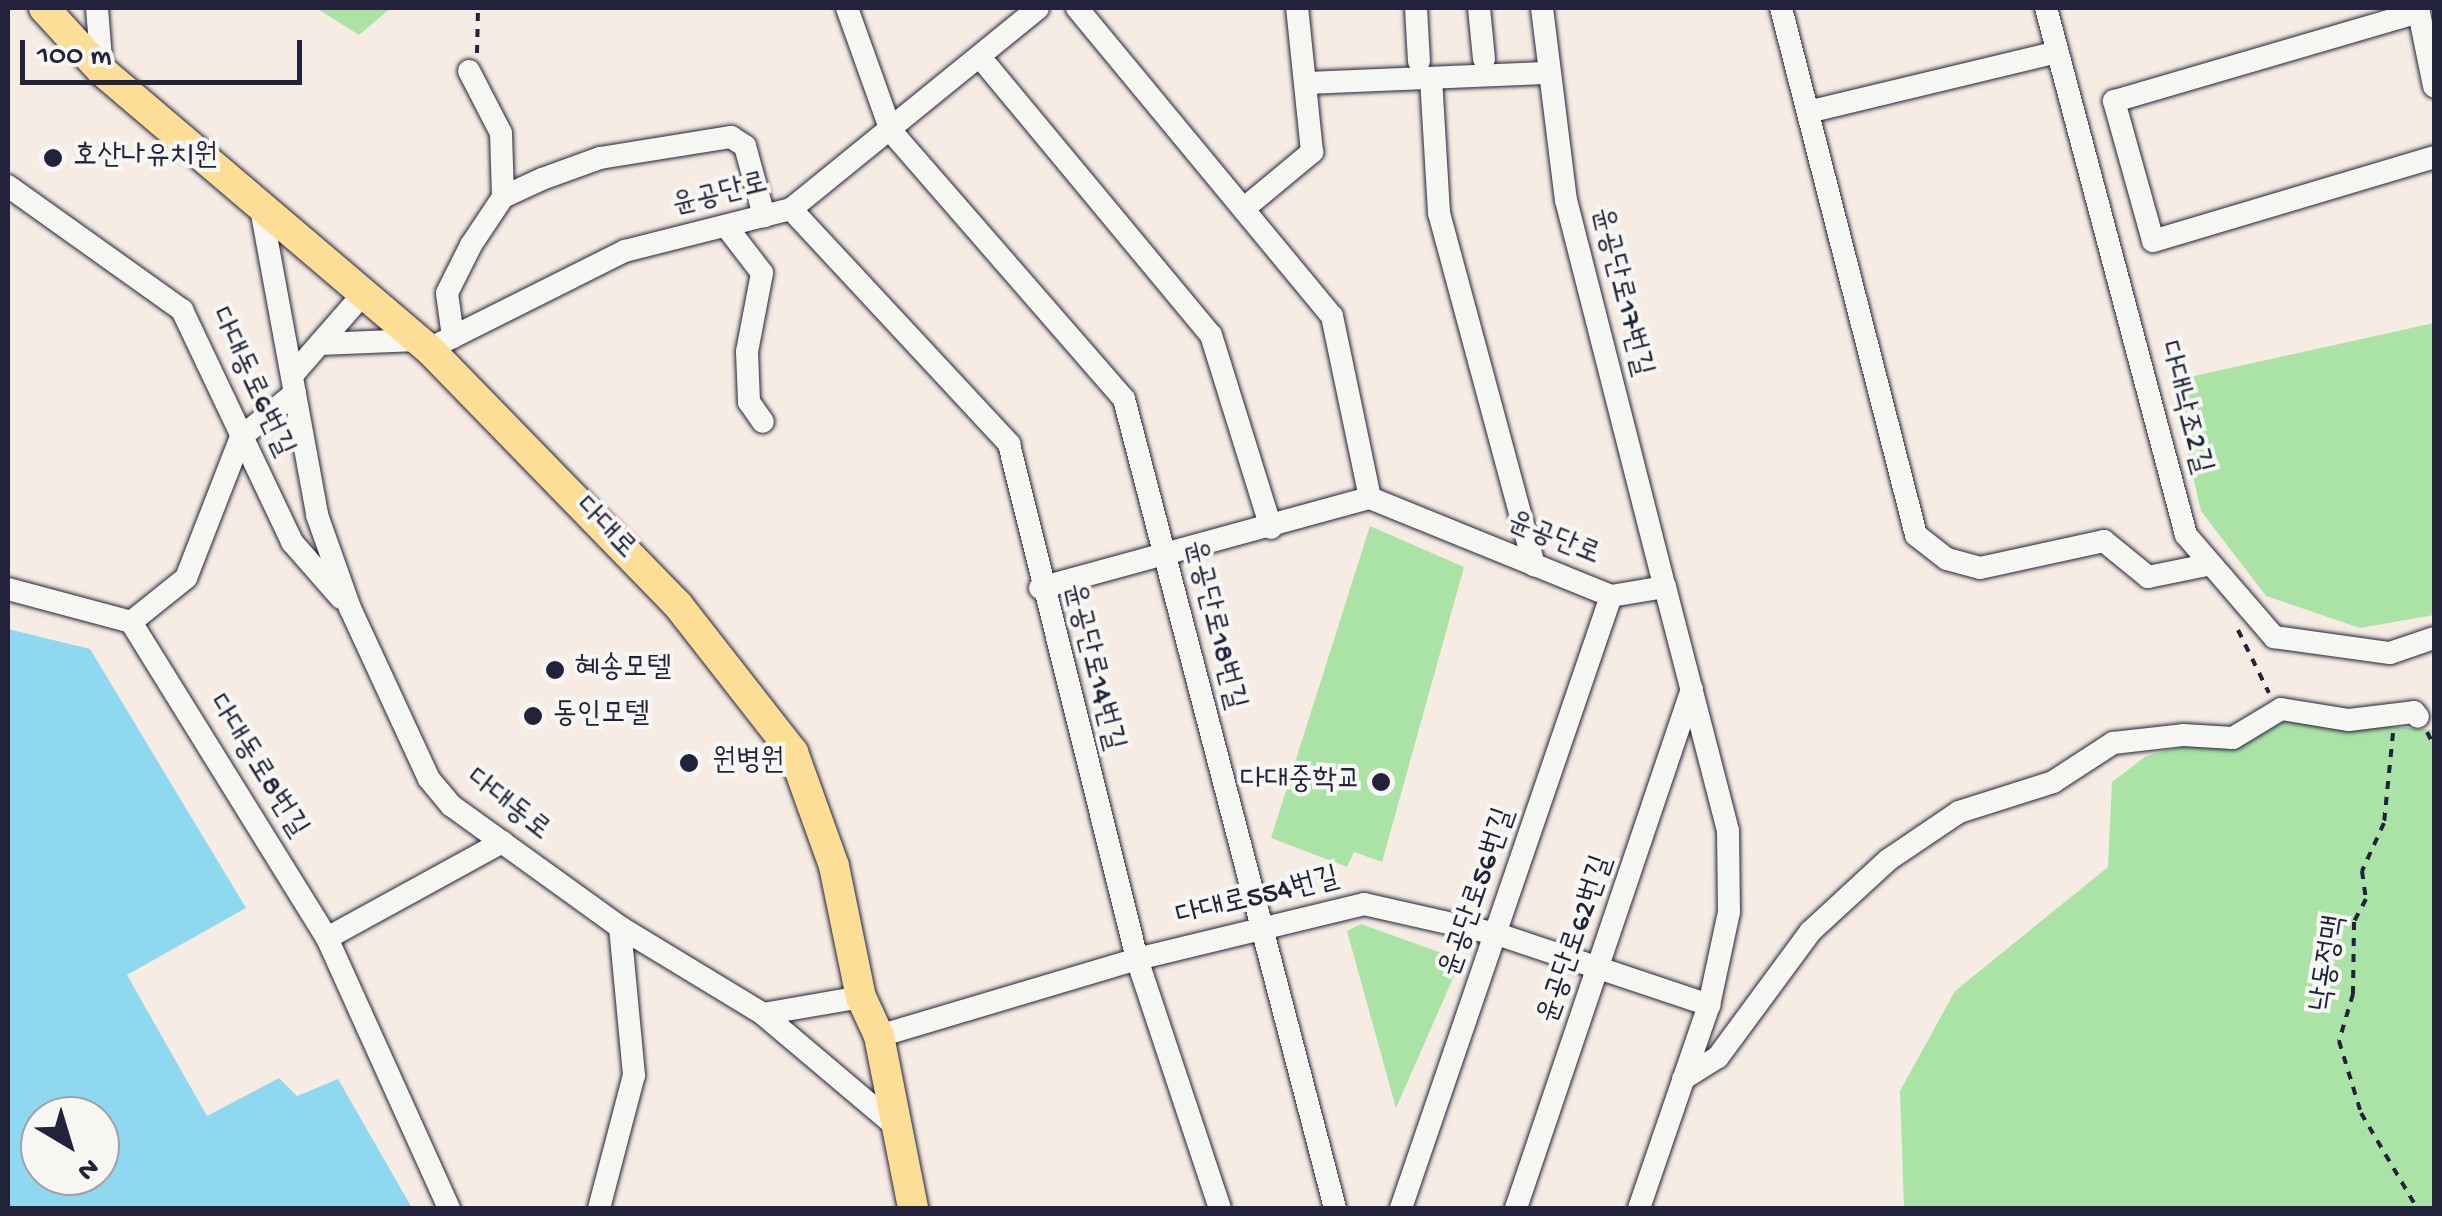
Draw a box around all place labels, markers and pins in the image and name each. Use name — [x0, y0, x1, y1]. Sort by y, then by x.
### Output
place label: 호산나유치원 — [73, 140, 218, 176]
marker: 호산나유치원 — [42, 147, 64, 169]
place label: 혜송모텔 — [575, 652, 672, 688]
marker: 혜송모텔 — [544, 659, 566, 681]
place label: 동인모텔 — [553, 698, 650, 734]
marker: 동인모텔 — [522, 705, 544, 727]
place label: 원병원 — [712, 745, 784, 781]
marker: 원병원 — [676, 750, 702, 776]
place label: 다대중학교 — [1240, 764, 1361, 800]
marker: 다대중학교 — [1370, 771, 1392, 793]

